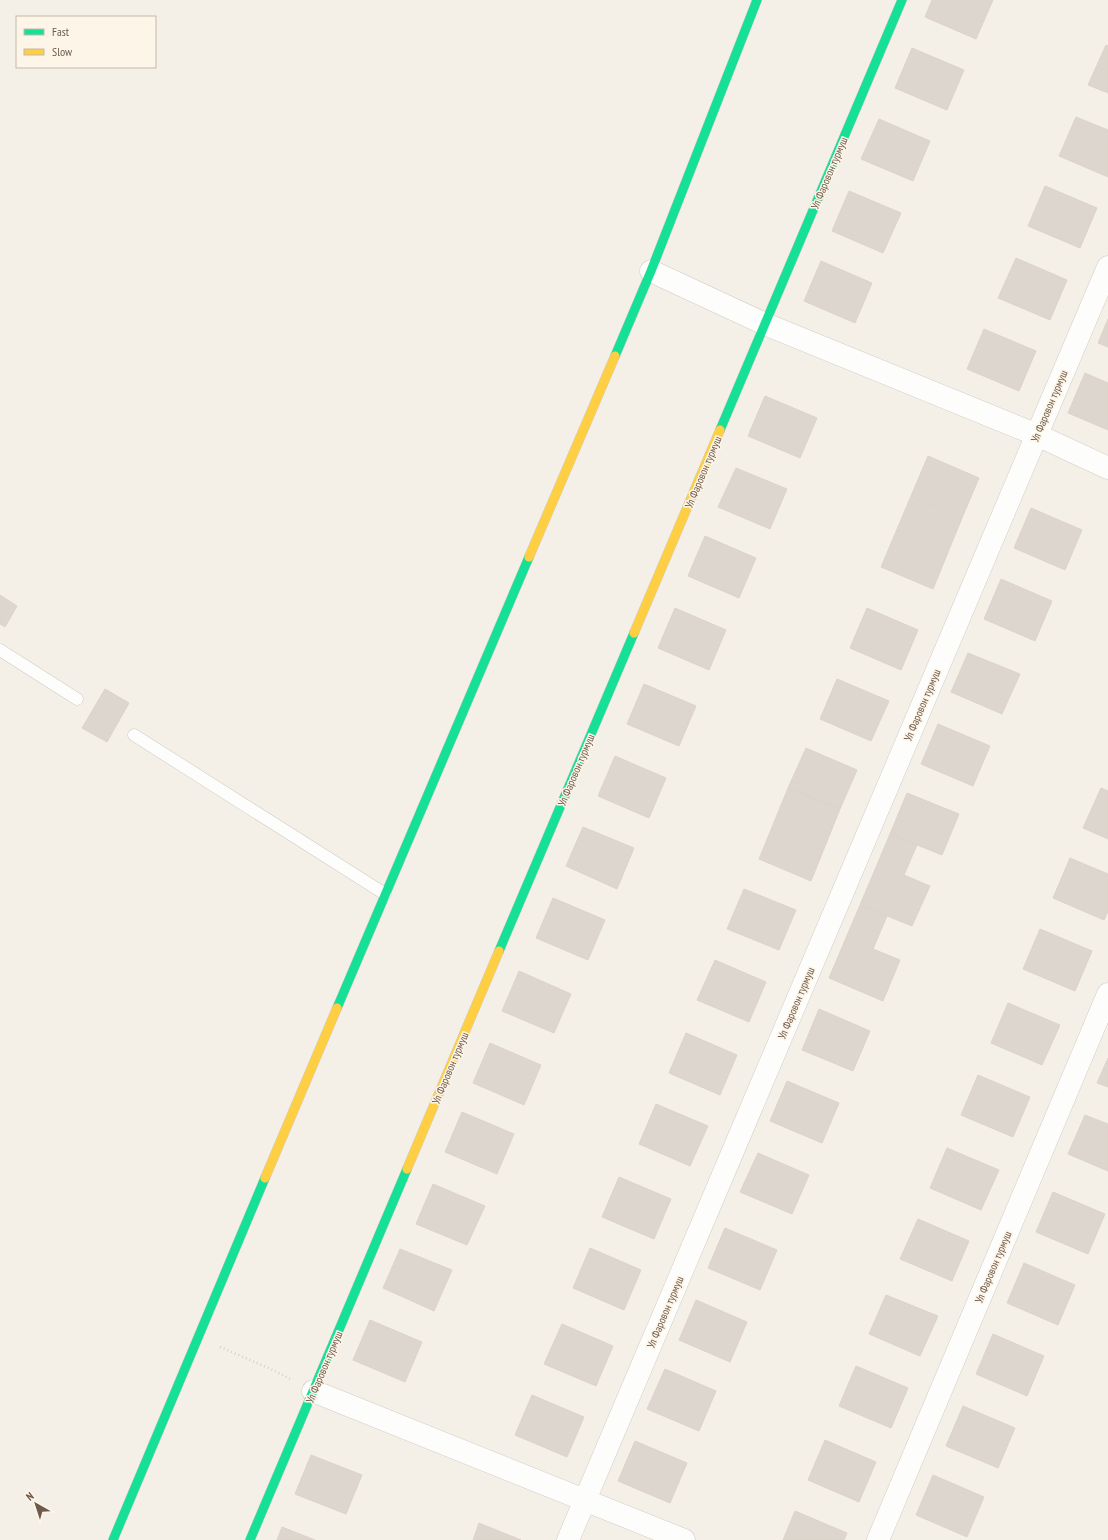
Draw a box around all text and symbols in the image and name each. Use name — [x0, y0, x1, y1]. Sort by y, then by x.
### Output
legend — [16, 16, 156, 68]
text: Fast — [52, 24, 70, 39]
text: Slow — [52, 44, 73, 59]
street label: Ул Фаровон турмуш — [808, 135, 850, 211]
street label: Ул Фаровон турмуш — [1028, 368, 1070, 444]
street label: Ул Фаровон турмуш — [682, 434, 724, 510]
street label: Ул Фаровон турмуш — [901, 667, 943, 743]
street label: Ул Фаровон турмуш — [555, 732, 597, 808]
street label: Ул Фаровон турмуш — [775, 965, 817, 1041]
street label: Ул Фаровон турмуш — [429, 1030, 471, 1106]
street label: Ул Фаровон турмуш — [972, 1229, 1014, 1305]
street label: Ул Фаровон турмуш — [644, 1274, 686, 1350]
street label: Ул Фаровон турмуш — [303, 1329, 345, 1405]
north arrow — [16, 1484, 56, 1524]
text: N — [23, 1489, 36, 1504]

